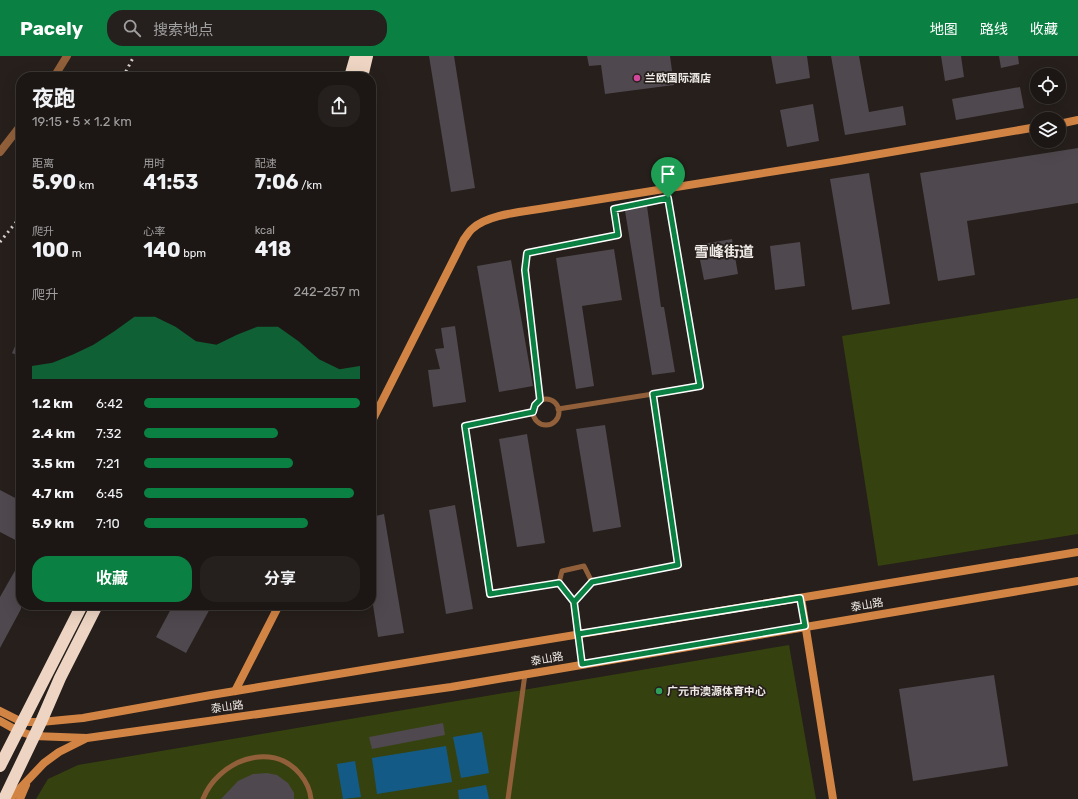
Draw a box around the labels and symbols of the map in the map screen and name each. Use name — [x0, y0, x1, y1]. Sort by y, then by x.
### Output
place label: 兰欧国际酒店 — [645, 72, 711, 85]
marker: 兰欧国际酒店 — [632, 73, 642, 83]
pin — [651, 157, 685, 198]
district label: 雪峰街道 — [694, 243, 754, 261]
street label: 泰山路 — [850, 596, 884, 614]
street label: 泰山路 — [530, 650, 564, 668]
place label: 广元市澳源体育中心 — [667, 685, 766, 698]
marker: 广元市澳源体育中心 — [654, 686, 664, 696]
street label: 泰山路 — [210, 698, 244, 716]

